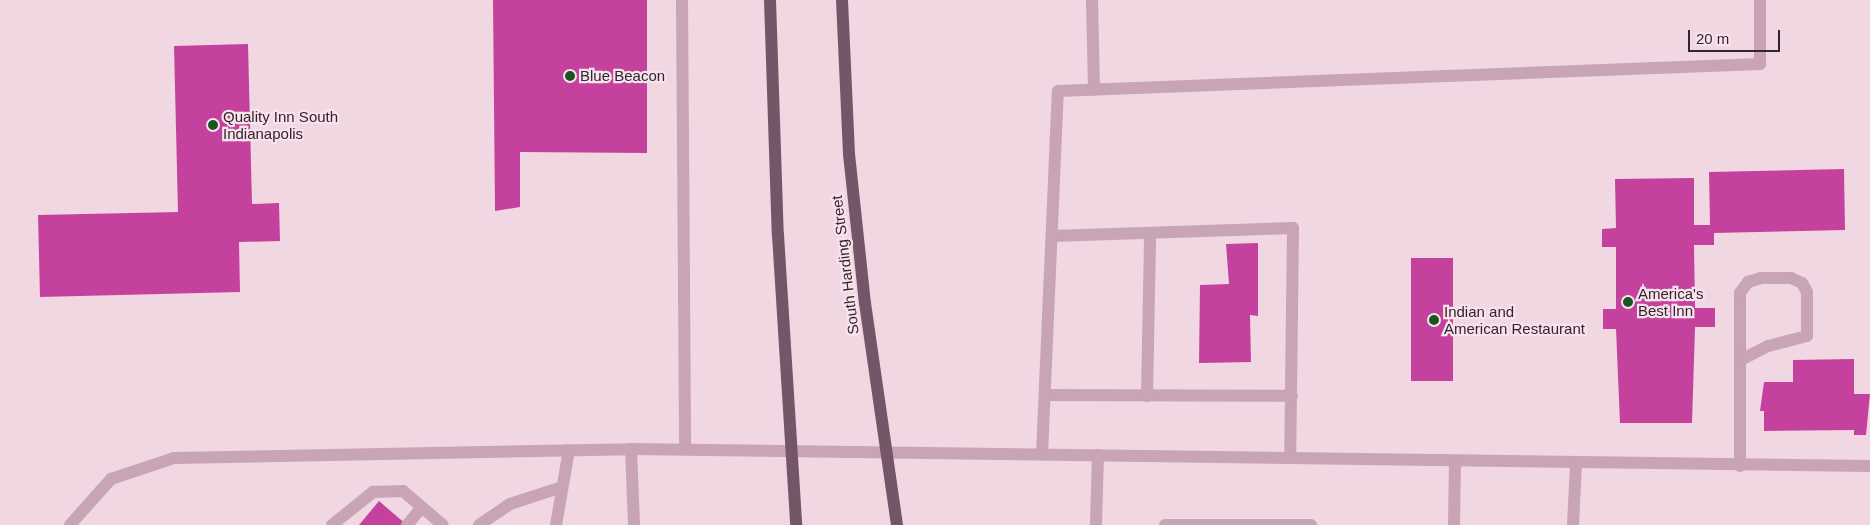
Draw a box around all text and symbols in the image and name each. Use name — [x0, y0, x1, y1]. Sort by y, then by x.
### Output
scale bar — [1690, 20, 1782, 52]
text: 20 m — [1696, 30, 1729, 47]
place label: Blue Beacon — [580, 67, 665, 85]
marker: Blue Beacon — [564, 70, 576, 82]
place label: Quality Inn South Indianapolis — [223, 107, 338, 142]
marker: Quality Inn South Indianapolis — [207, 119, 219, 131]
street label: South Harding Street — [828, 194, 862, 336]
place label: America's Best Inn — [1638, 284, 1703, 319]
marker: America's Best Inn — [1622, 296, 1634, 308]
place label: Indian and American Restaurant — [1444, 302, 1585, 337]
marker: Indian and American Restaurant — [1428, 314, 1440, 326]

